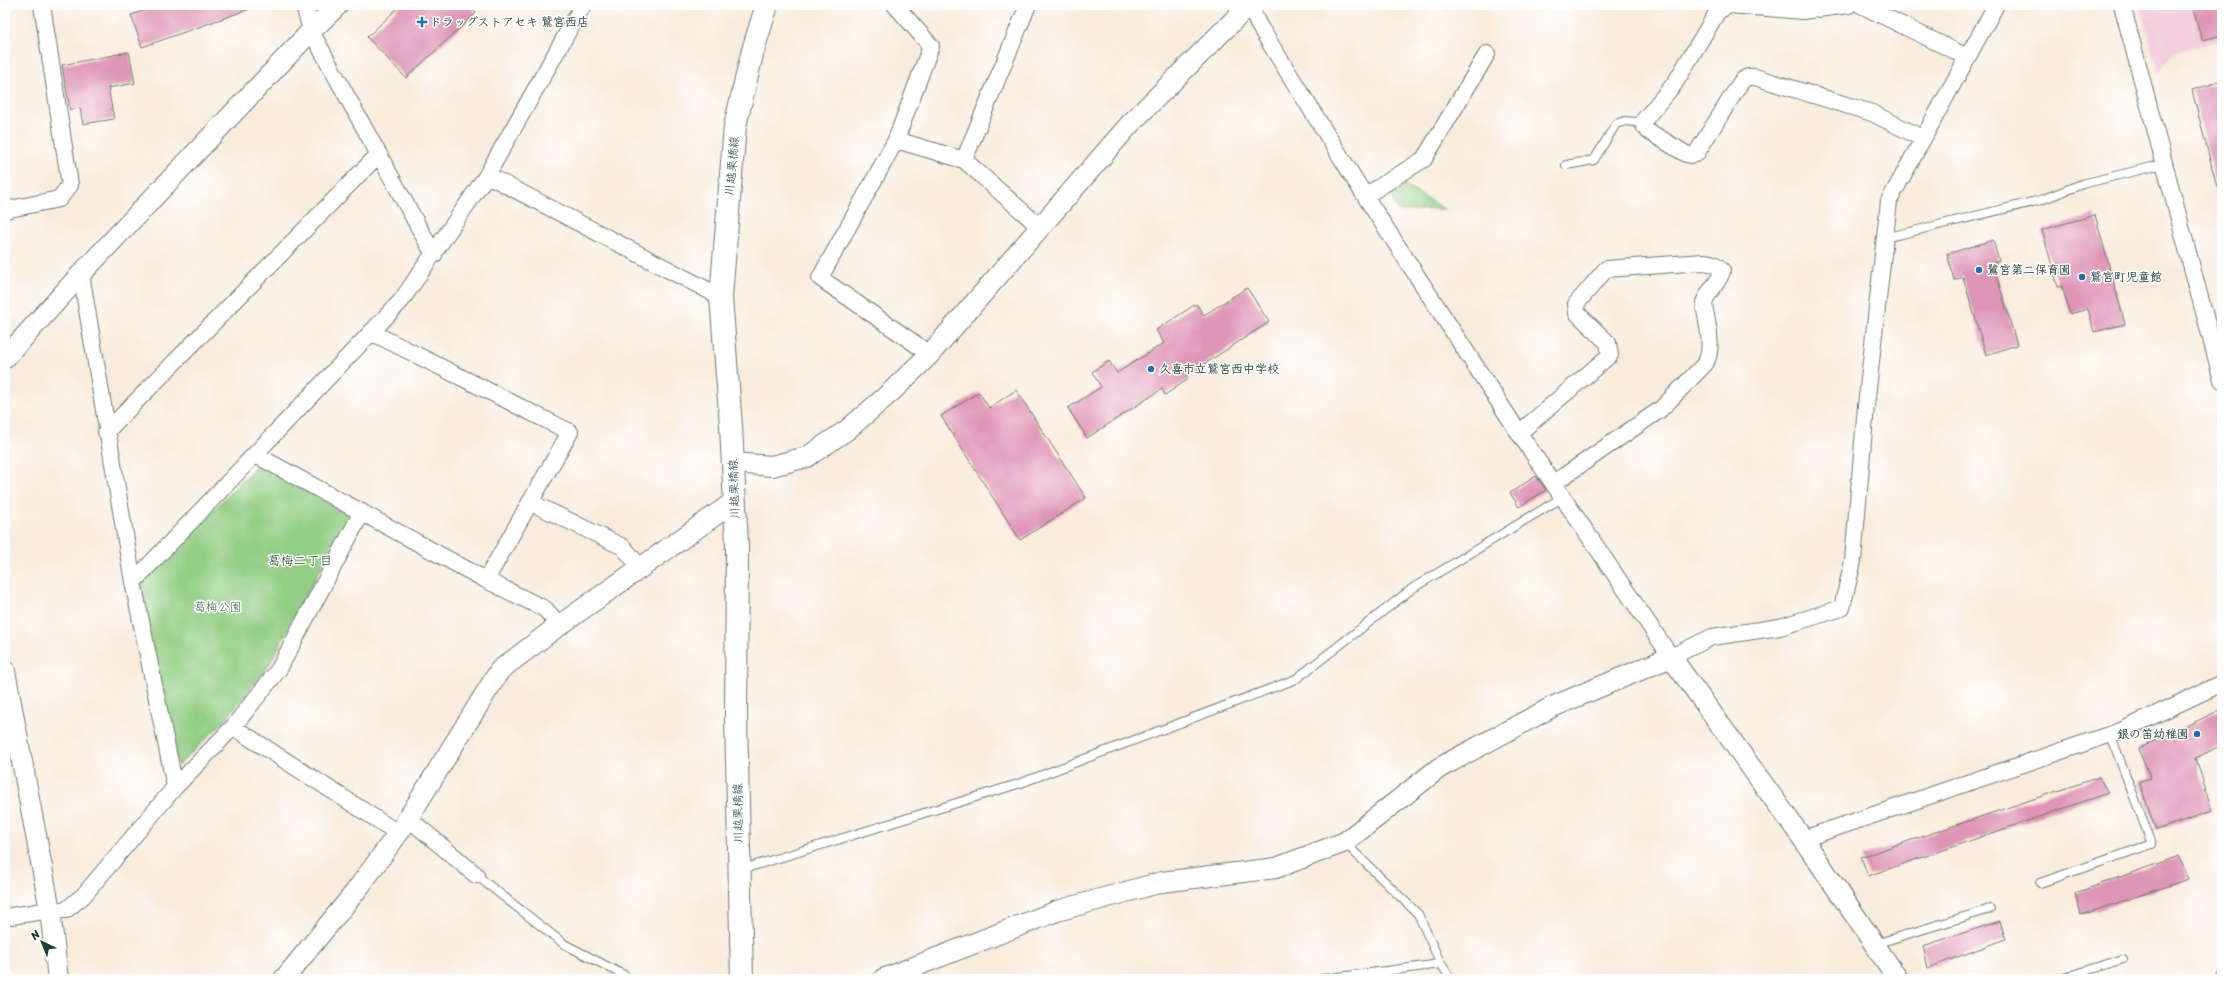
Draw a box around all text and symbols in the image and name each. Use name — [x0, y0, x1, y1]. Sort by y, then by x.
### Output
place label: ドラッグストアセキ 鷲宮西店 — [430, 11, 589, 33]
marker: ドラッグストアセキ 鷲宮西店 — [417, 17, 427, 27]
street label: 川越栗橋線 — [718, 135, 746, 197]
place label: 鷺宮第二保育園 — [1987, 259, 2071, 281]
marker: 鷺宮第二保育園 — [1974, 265, 1984, 275]
place label: 鷲宮町児童館 — [2090, 266, 2162, 288]
marker: 鷲宮町児童館 — [2077, 272, 2087, 282]
place label: 久喜市立鷲宮西中学校 — [1159, 358, 1279, 380]
marker: 久喜市立鷲宮西中学校 — [1146, 364, 1156, 374]
street label: 川越栗橋線 — [722, 459, 746, 519]
district label: 葛梅二丁目 — [267, 549, 333, 572]
park label: 葛梅公園 — [194, 596, 242, 618]
place label: 銀の笛幼稚園 — [2117, 723, 2189, 745]
marker: 銀の笛幼稚園 — [2192, 729, 2202, 739]
street label: 川越栗橋線 — [726, 783, 750, 843]
north arrow — [22, 922, 62, 962]
text: N — [26, 925, 45, 945]

